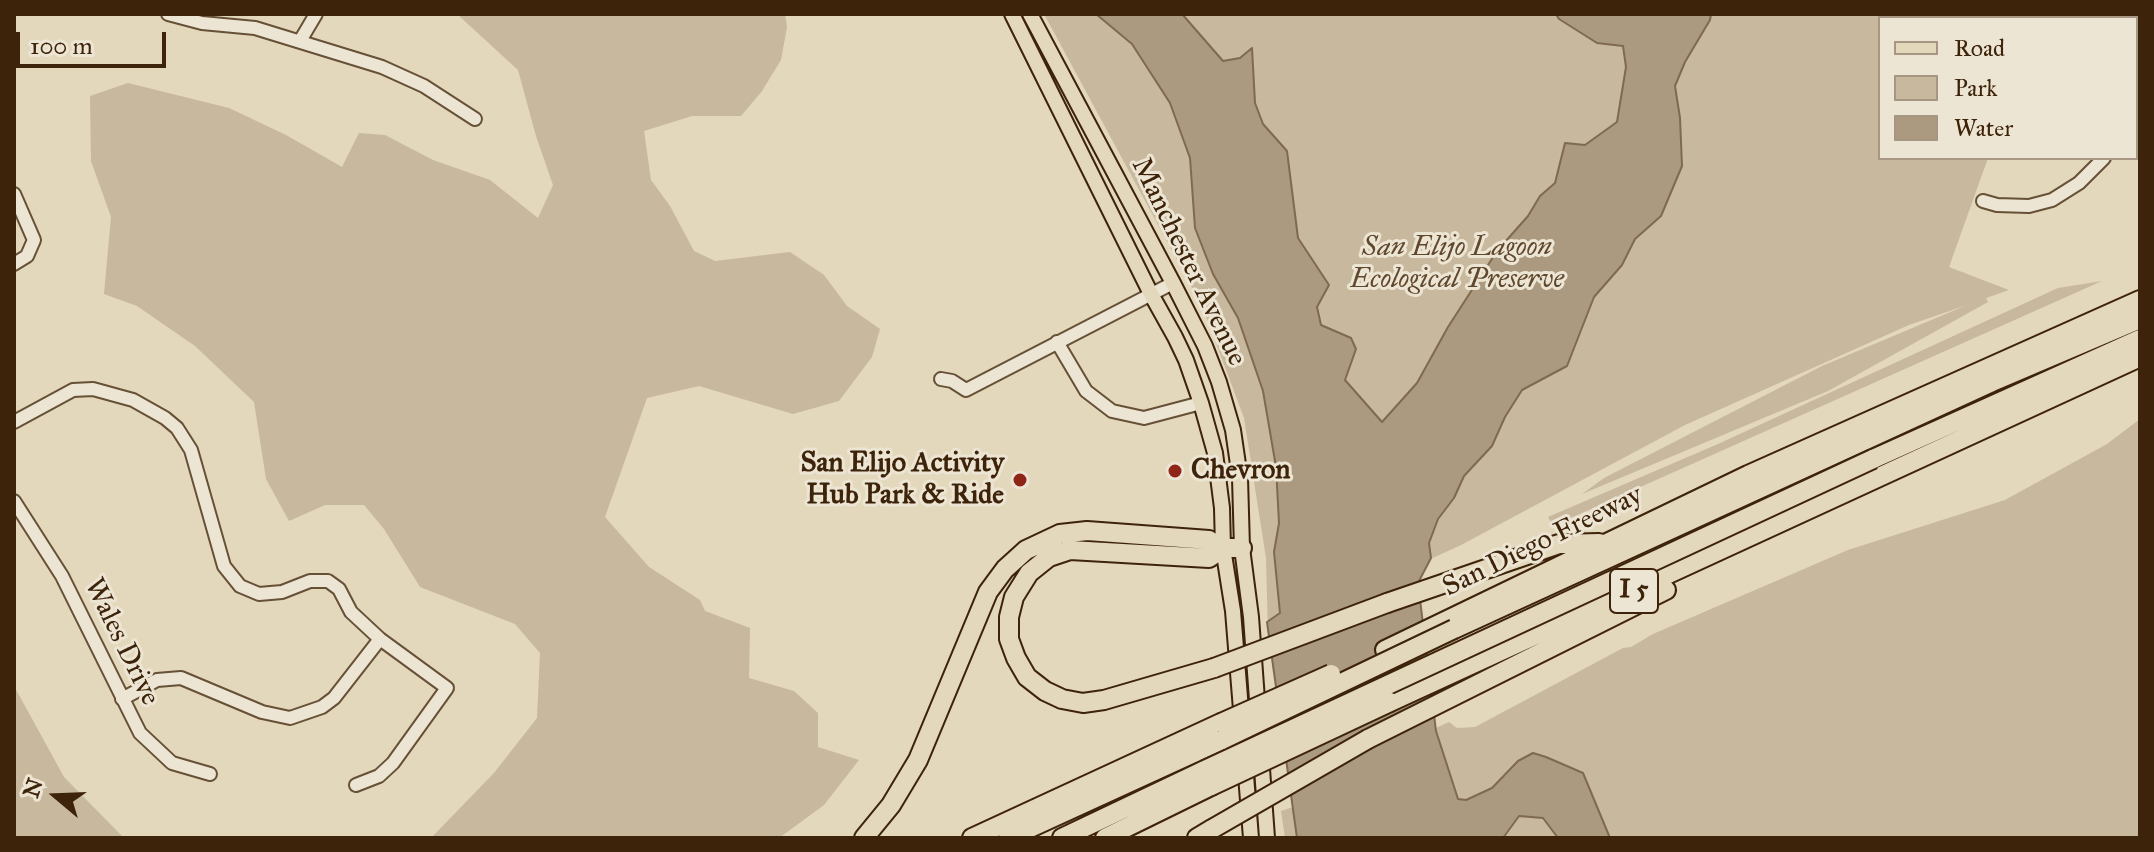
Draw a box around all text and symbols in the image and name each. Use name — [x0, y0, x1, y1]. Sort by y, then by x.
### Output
scale bar — [20, 16, 170, 66]
legend — [1878, 16, 2138, 160]
text: 100 m — [30, 31, 93, 61]
text: Road — [1954, 33, 2005, 63]
text: Park — [1954, 73, 1997, 103]
text: Water — [1954, 113, 2013, 143]
street label: Manchester Avenue — [1123, 153, 1253, 371]
park label: San Elijo Lagoon Ecological Preserve — [1350, 231, 1564, 297]
place label: San Elijo Activity Hub Park & Ride — [800, 447, 1004, 513]
place label: Chevron — [1191, 454, 1290, 488]
marker: Chevron — [1166, 462, 1184, 480]
marker: San Elijo Activity Hub Park & Ride — [1011, 471, 1029, 489]
street label: San Diego Freeway — [1438, 479, 1648, 605]
road number: I 5 — [1610, 569, 1658, 613]
street label: Wales Drive — [76, 573, 166, 711]
north arrow — [16, 756, 96, 836]
text: N — [17, 775, 49, 801]

